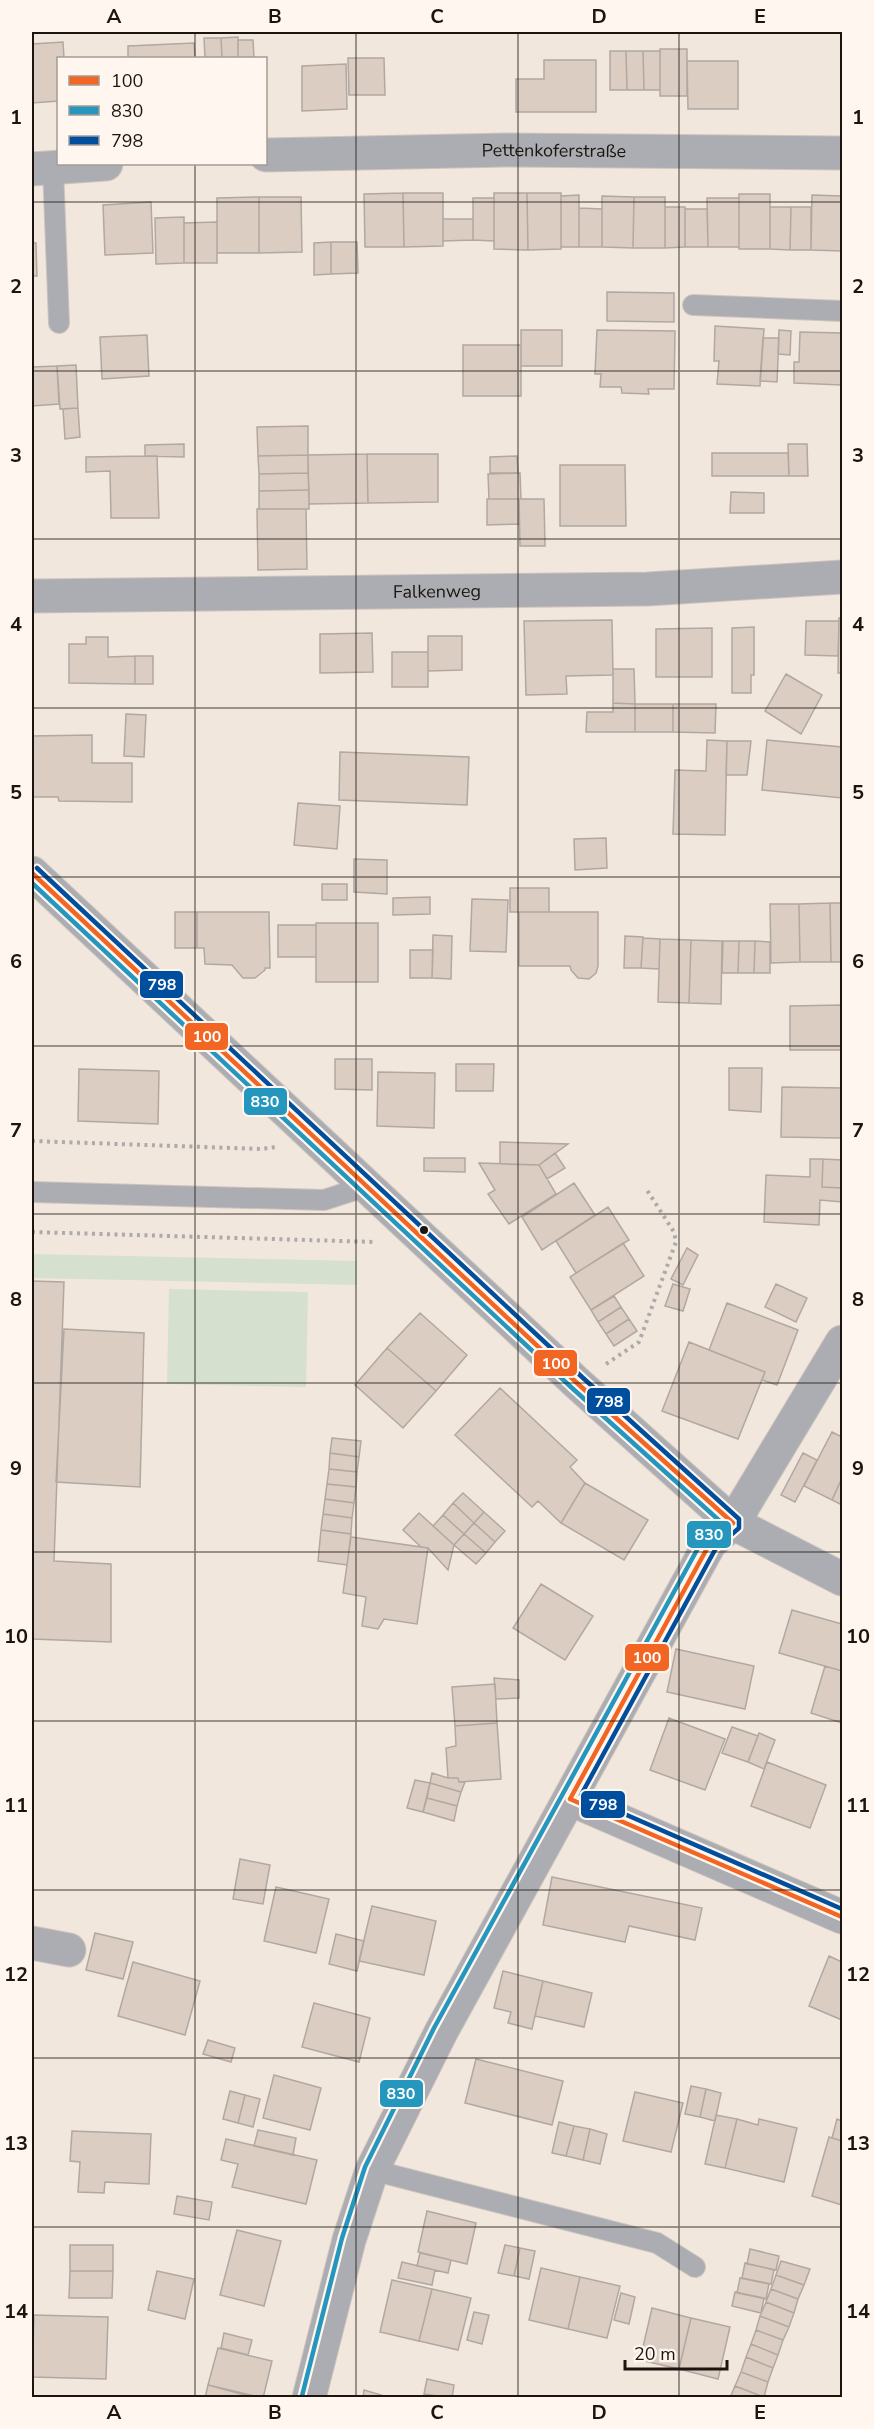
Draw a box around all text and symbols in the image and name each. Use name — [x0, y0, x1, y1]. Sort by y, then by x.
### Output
text: A — [107, 3, 122, 30]
text: B — [268, 3, 282, 30]
text: C — [430, 3, 444, 30]
text: D — [591, 3, 607, 30]
text: E — [754, 3, 766, 30]
legend — [57, 57, 267, 165]
text: 100 — [111, 69, 143, 93]
text: 830 — [111, 99, 143, 123]
text: 1 — [10, 104, 22, 131]
text: 1 — [852, 104, 864, 131]
text: 798 — [111, 129, 143, 153]
street label: Pettenkoferstraße — [481, 138, 626, 163]
text: 2 — [10, 273, 22, 300]
text: 2 — [852, 273, 864, 300]
text: 3 — [10, 442, 22, 469]
text: 3 — [852, 442, 864, 469]
street label: Falkenweg — [393, 579, 481, 604]
text: 4 — [10, 611, 22, 638]
text: 4 — [852, 611, 864, 638]
text: 5 — [10, 779, 22, 806]
text: 5 — [852, 779, 864, 806]
text: 6 — [10, 948, 22, 975]
text: 6 — [852, 948, 864, 975]
line badge: 798 — [139, 970, 184, 999]
text: 798 — [148, 974, 176, 996]
line badge: 100 — [184, 1022, 229, 1051]
text: 100 — [193, 1026, 221, 1048]
line badge: 830 — [243, 1087, 288, 1116]
text: 830 — [251, 1091, 279, 1113]
text: 7 — [10, 1117, 22, 1144]
text: 7 — [852, 1117, 864, 1144]
unlabelled marker — [418, 1224, 430, 1236]
text: 8 — [10, 1286, 22, 1313]
text: 8 — [852, 1286, 864, 1313]
line badge: 100 — [533, 1349, 578, 1377]
text: 100 — [542, 1353, 570, 1375]
line badge: 798 — [586, 1387, 631, 1415]
text: 798 — [595, 1391, 623, 1413]
text: 9 — [10, 1455, 22, 1482]
text: 9 — [852, 1455, 864, 1482]
line badge: 830 — [686, 1520, 732, 1549]
text: 830 — [695, 1524, 723, 1546]
text: 10 — [4, 1623, 28, 1650]
text: 10 — [846, 1623, 870, 1650]
line badge: 100 — [624, 1643, 670, 1672]
text: 100 — [633, 1647, 661, 1669]
line badge: 798 — [580, 1790, 626, 1819]
text: 11 — [4, 1792, 28, 1819]
text: 11 — [846, 1792, 870, 1819]
text: 798 — [589, 1794, 617, 1816]
text: 12 — [4, 1961, 28, 1988]
text: 12 — [846, 1961, 870, 1988]
line badge: 830 — [379, 2079, 424, 2108]
text: 830 — [387, 2083, 415, 2105]
text: 13 — [4, 2130, 28, 2157]
text: 13 — [846, 2130, 870, 2157]
text: 14 — [4, 2298, 28, 2325]
text: 14 — [846, 2298, 870, 2325]
scale bar — [625, 2333, 727, 2371]
text: 20 m — [634, 2342, 676, 2366]
text: A — [107, 2399, 122, 2426]
text: B — [268, 2399, 282, 2426]
text: C — [430, 2399, 444, 2426]
text: D — [591, 2399, 607, 2426]
text: E — [754, 2399, 766, 2426]

